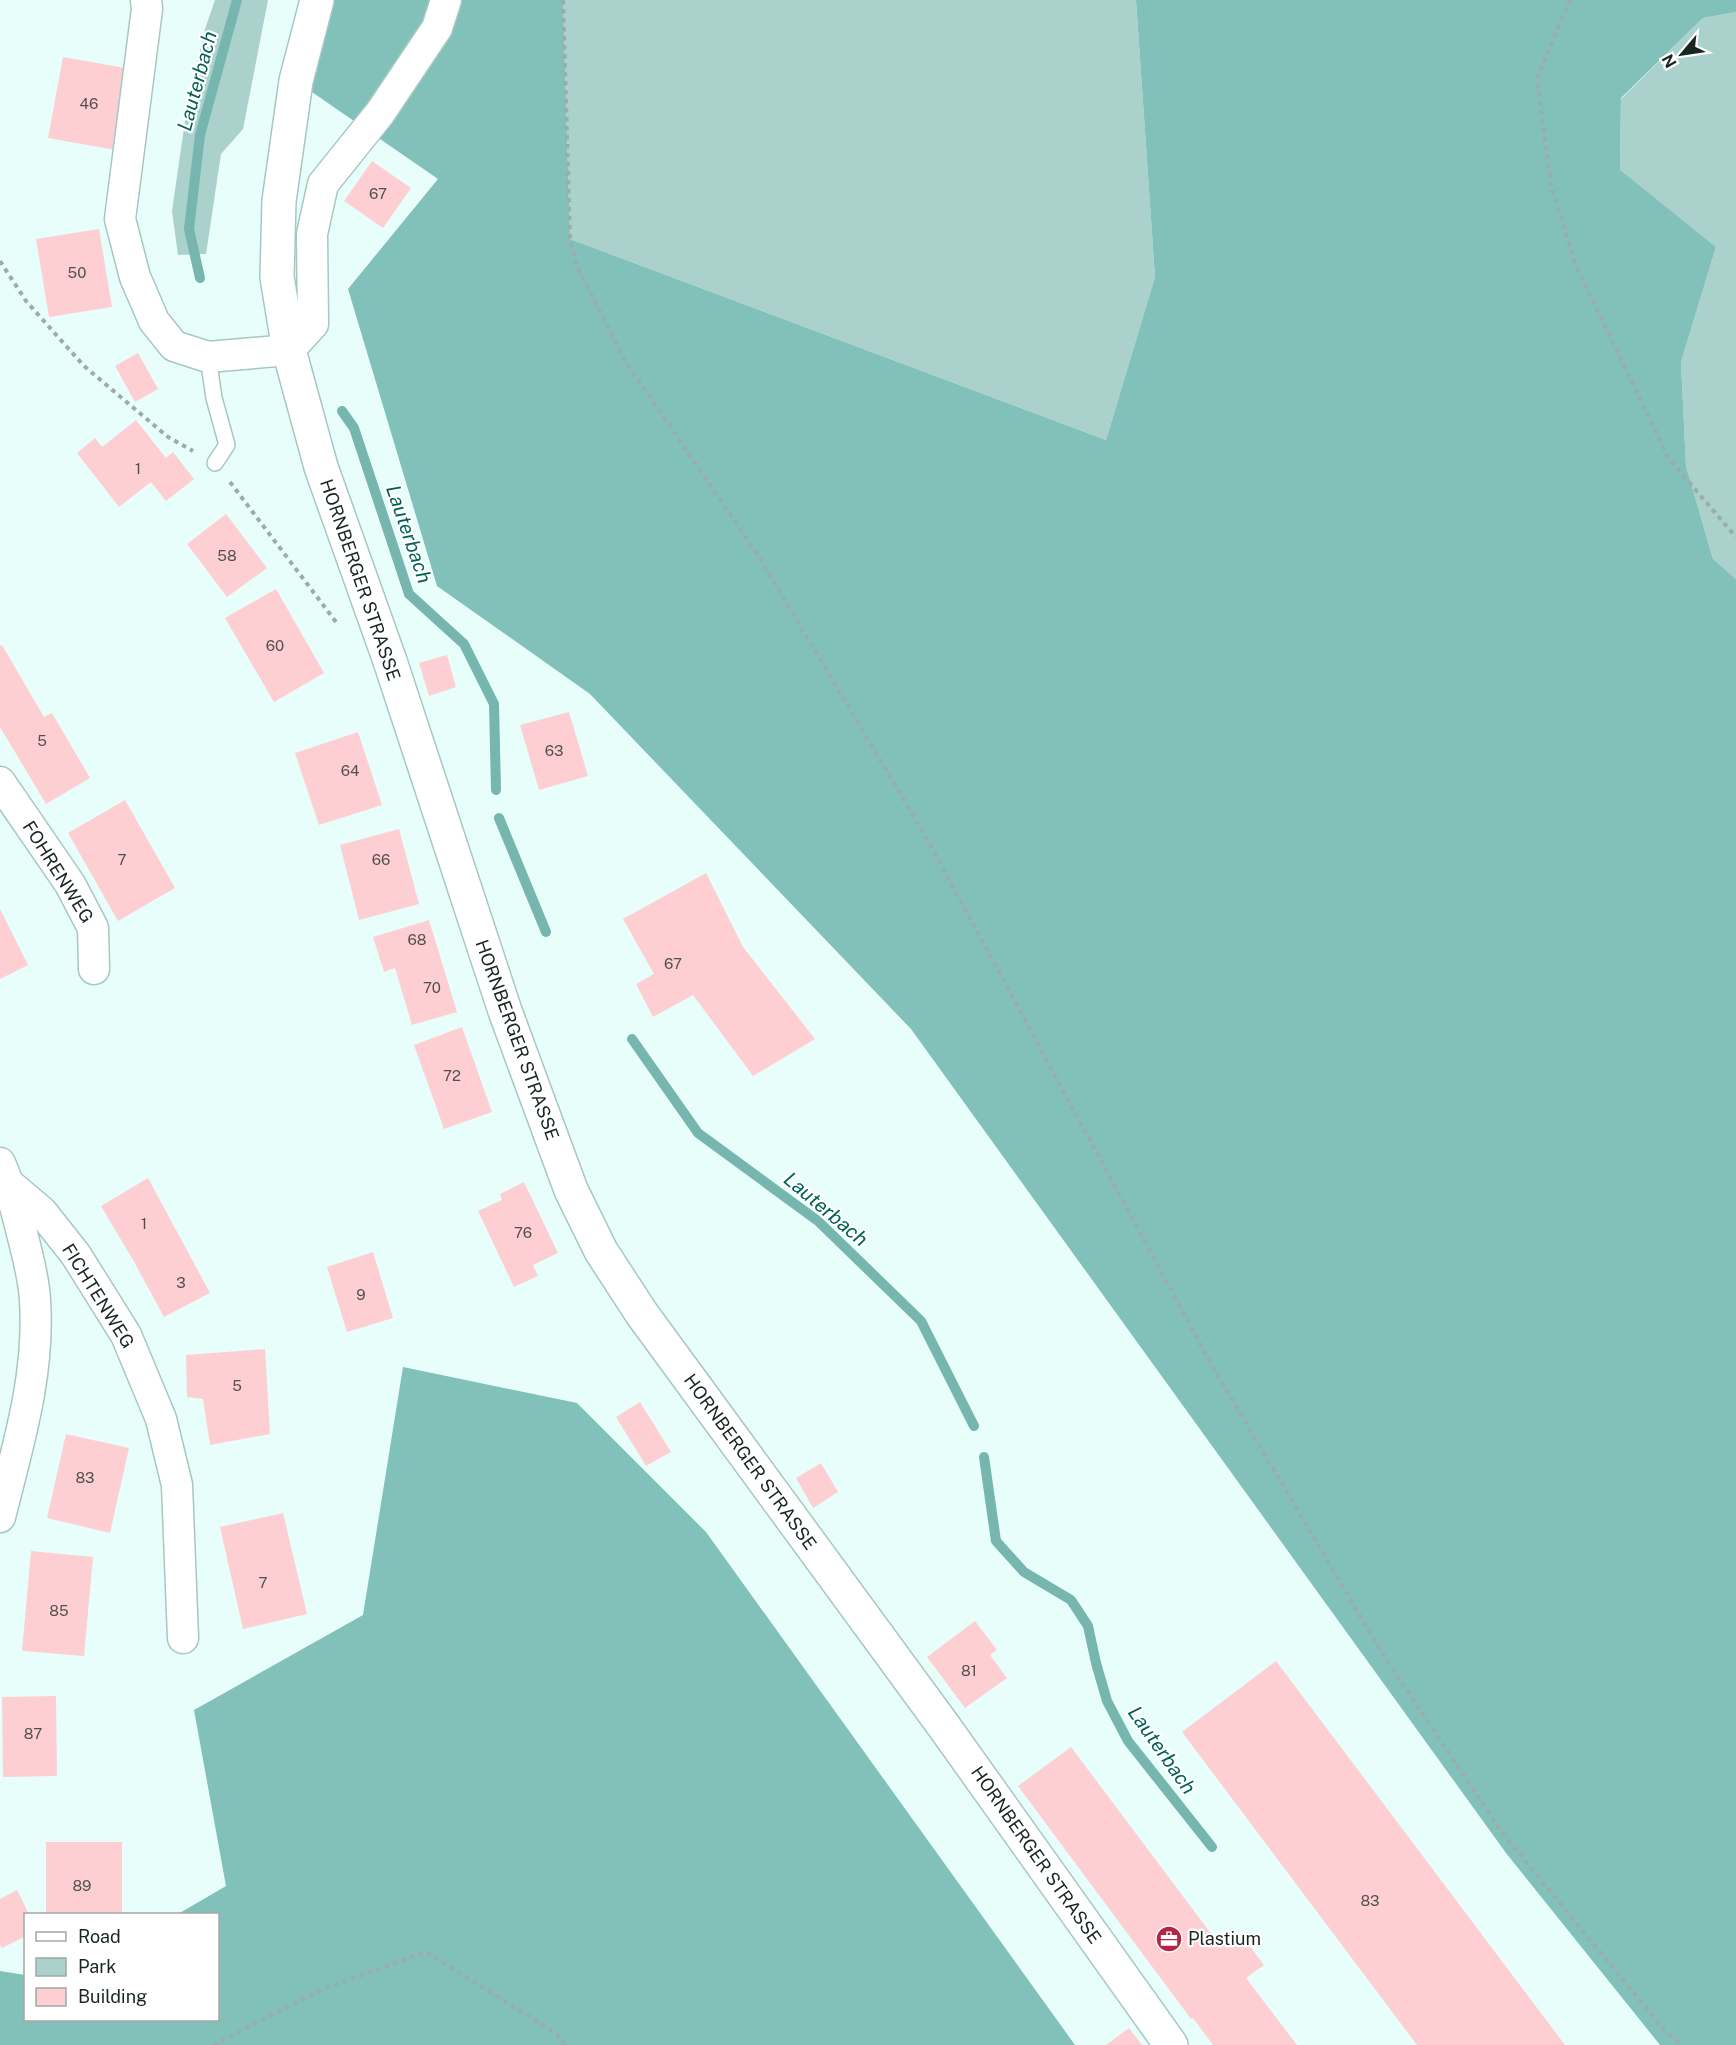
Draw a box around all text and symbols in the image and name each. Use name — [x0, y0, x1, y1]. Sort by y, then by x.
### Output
north arrow — [1652, 24, 1712, 84]
water label: Lauterbach — [172, 29, 222, 133]
text: N — [1658, 51, 1681, 71]
house number: 46 — [80, 95, 98, 112]
house number: 67 — [369, 185, 387, 202]
house number: 50 — [68, 264, 86, 281]
house number: 1 — [135, 460, 141, 477]
street label: HORNBERGER STRASSE — [316, 476, 405, 683]
water label: Lauterbach — [381, 482, 437, 586]
house number: 58 — [217, 547, 237, 564]
house number: 60 — [266, 637, 284, 654]
house number: 5 — [37, 732, 47, 749]
house number: 63 — [545, 742, 563, 759]
house number: 64 — [341, 762, 359, 779]
street label: FOHRENWEG — [19, 817, 98, 927]
house number: 7 — [117, 851, 127, 868]
house number: 66 — [372, 851, 390, 868]
house number: 68 — [408, 931, 426, 948]
street label: HORNBERGER STRASSE — [471, 937, 564, 1143]
house number: 67 — [664, 955, 682, 972]
house number: 70 — [423, 979, 441, 996]
house number: 72 — [443, 1067, 461, 1084]
water label: Lauterbach — [779, 1167, 873, 1251]
house number: 1 — [141, 1215, 147, 1232]
house number: 76 — [514, 1224, 532, 1241]
street label: FICHTENWEG — [58, 1240, 139, 1352]
house number: 3 — [176, 1274, 186, 1291]
house number: 9 — [356, 1286, 366, 1303]
street label: HORNBERGER STRASSE — [680, 1370, 821, 1554]
house number: 5 — [232, 1377, 242, 1394]
house number: 83 — [75, 1469, 95, 1486]
house number: 7 — [258, 1574, 268, 1591]
house number: 85 — [49, 1602, 69, 1619]
house number: 81 — [961, 1662, 977, 1679]
water label: Lauterbach — [1123, 1701, 1201, 1799]
house number: 87 — [24, 1725, 42, 1742]
street label: HORNBERGER STRASSE — [967, 1762, 1106, 1947]
house number: 89 — [73, 1877, 91, 1894]
house number: 83 — [1360, 1892, 1380, 1909]
legend — [24, 1913, 219, 2021]
office icon: Plastium — [1154, 1924, 1184, 1954]
text: Road — [78, 1926, 121, 1947]
place label: Plastium — [1188, 1928, 1261, 1949]
text: Park — [78, 1956, 116, 1977]
text: Building — [78, 1986, 147, 2007]

